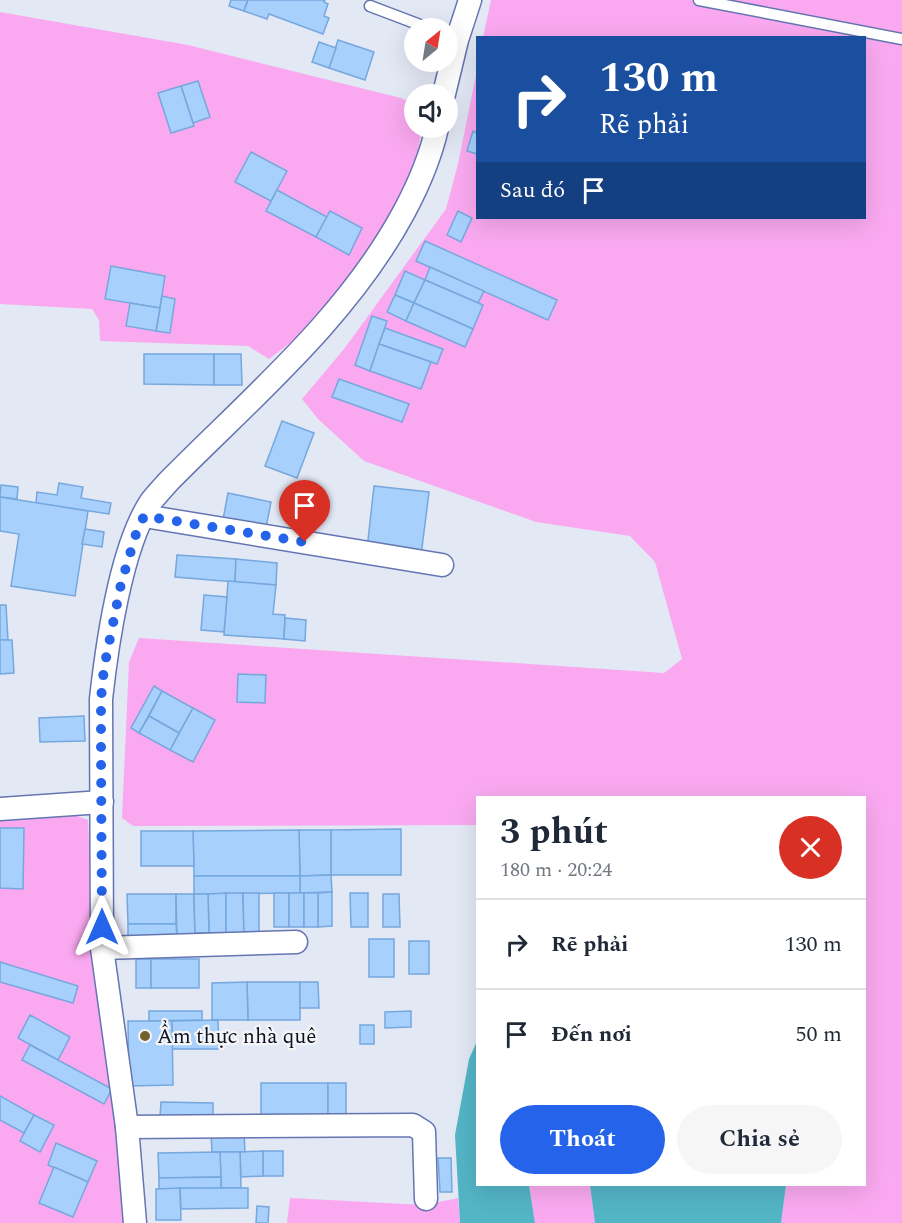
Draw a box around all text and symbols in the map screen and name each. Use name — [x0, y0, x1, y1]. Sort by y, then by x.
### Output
north arrow — [404, 18, 458, 72]
map controls — [404, 18, 458, 138]
text: 130 m — [599, 47, 718, 110]
icon: right — [500, 60, 578, 138]
button: sound — [404, 84, 458, 138]
text: Rẽ phải — [599, 104, 689, 146]
text: Sau đó — [500, 174, 565, 207]
icon: arrive — [577, 174, 610, 207]
pin — [279, 480, 330, 542]
icon: arrive — [288, 489, 321, 522]
text: 3 phút — [500, 805, 608, 860]
button: close — [779, 816, 842, 879]
text: 180 m · 20:24 — [500, 855, 612, 885]
position arrow — [70, 895, 134, 959]
icon: right — [500, 928, 533, 961]
text: Rẽ phải — [551, 928, 628, 961]
text: 130 m — [785, 928, 842, 961]
icon: arrive — [500, 1018, 533, 1051]
text: Đến nơi — [551, 1018, 632, 1051]
text: 50 m — [796, 1018, 842, 1051]
place label: Ẩm thực nhà quê — [157, 1019, 316, 1053]
marker: Ẩm thực nhà quê — [138, 1029, 152, 1043]
button: Thoát — [500, 1105, 665, 1174]
button: Chia sẻ — [677, 1105, 842, 1174]

